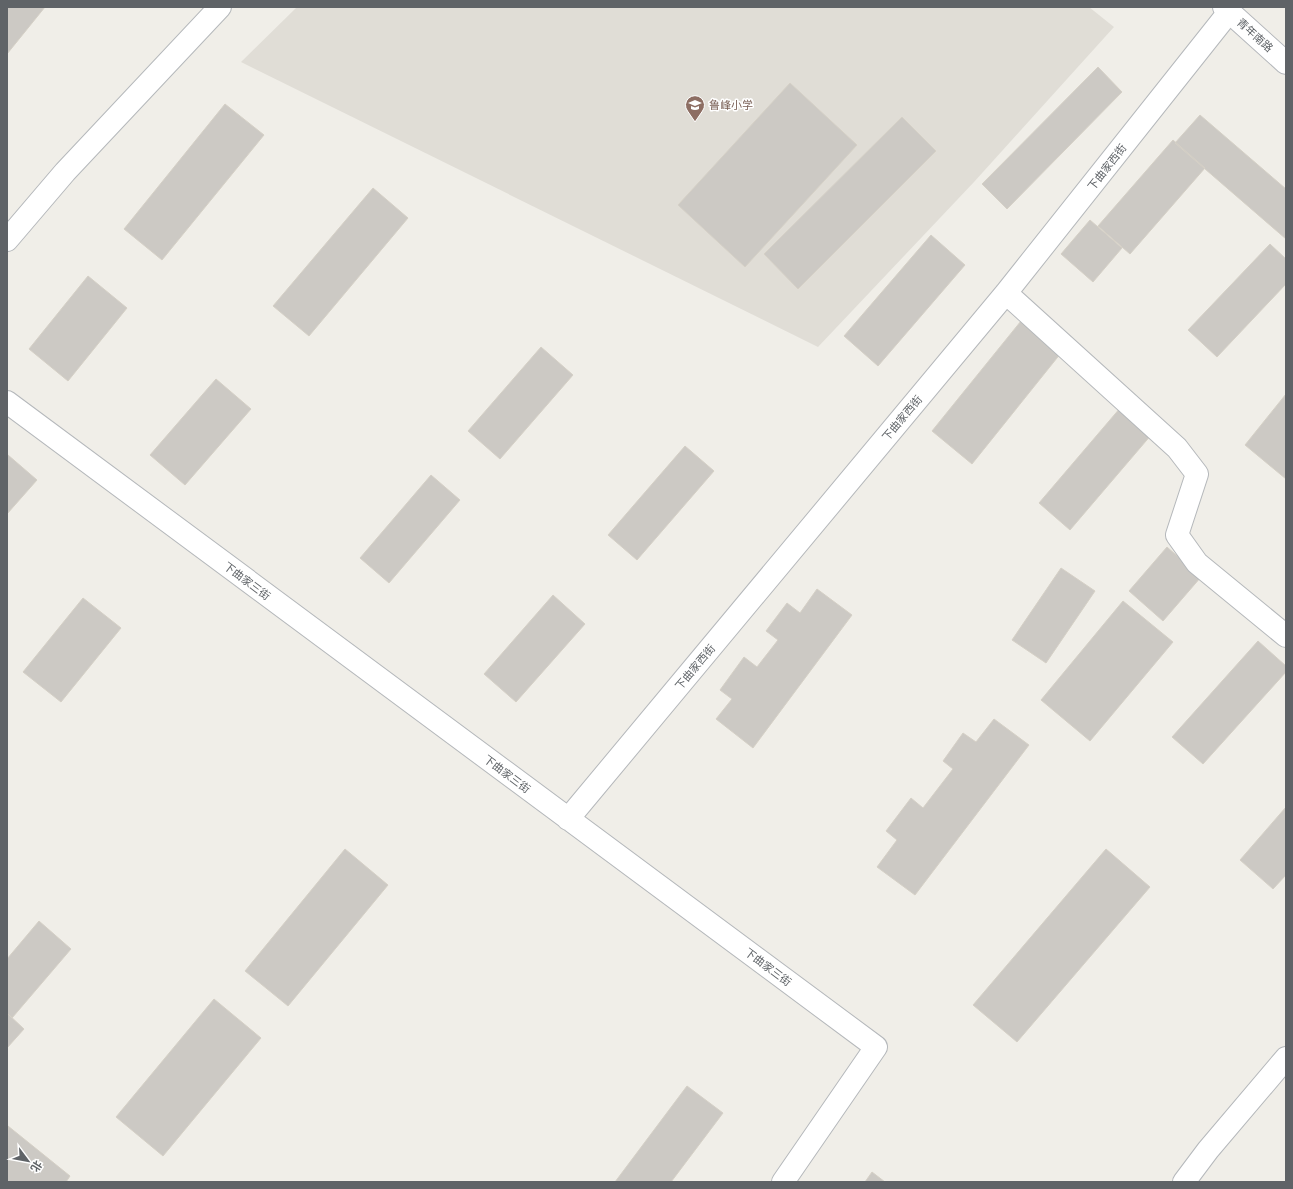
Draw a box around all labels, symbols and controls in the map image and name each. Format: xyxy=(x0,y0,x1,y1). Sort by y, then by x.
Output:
street label: 青年南路 xyxy=(1234,15,1276,55)
school or university icon: 鲁峰小学 xyxy=(684,94,706,122)
place label: 鲁峰小学 xyxy=(709,98,753,112)
street label: 下曲家西街 xyxy=(1085,141,1129,193)
street label: 下曲家西街 xyxy=(879,392,925,444)
street label: 下曲家三街 xyxy=(221,559,273,603)
street label: 下曲家西街 xyxy=(672,641,718,693)
street label: 下曲家三街 xyxy=(481,752,533,796)
street label: 下曲家三街 xyxy=(742,945,794,989)
north arrow xyxy=(8,1141,48,1181)
text: 北 xyxy=(28,1158,45,1175)

